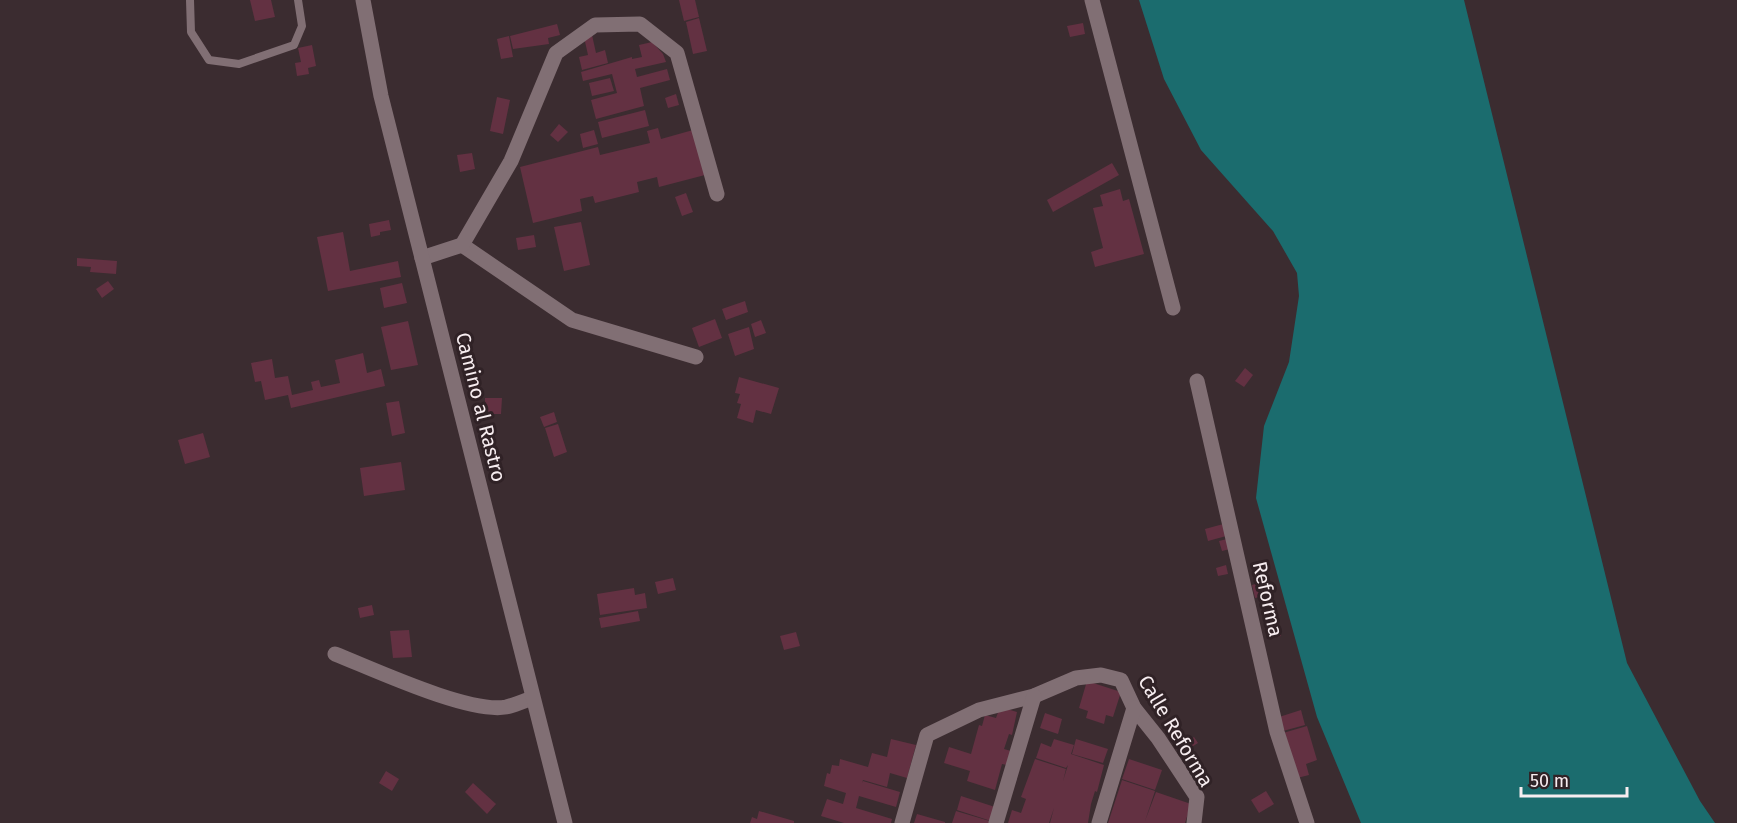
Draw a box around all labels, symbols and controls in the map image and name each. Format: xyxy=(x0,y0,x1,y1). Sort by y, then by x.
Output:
street label: Camino al Rastro xyxy=(451,330,511,484)
street label: Reforma xyxy=(1248,559,1288,639)
street label: Calle Reforma xyxy=(1133,671,1219,791)
scale bar xyxy=(1521,760,1628,798)
text: 50 m xyxy=(1530,770,1569,792)

